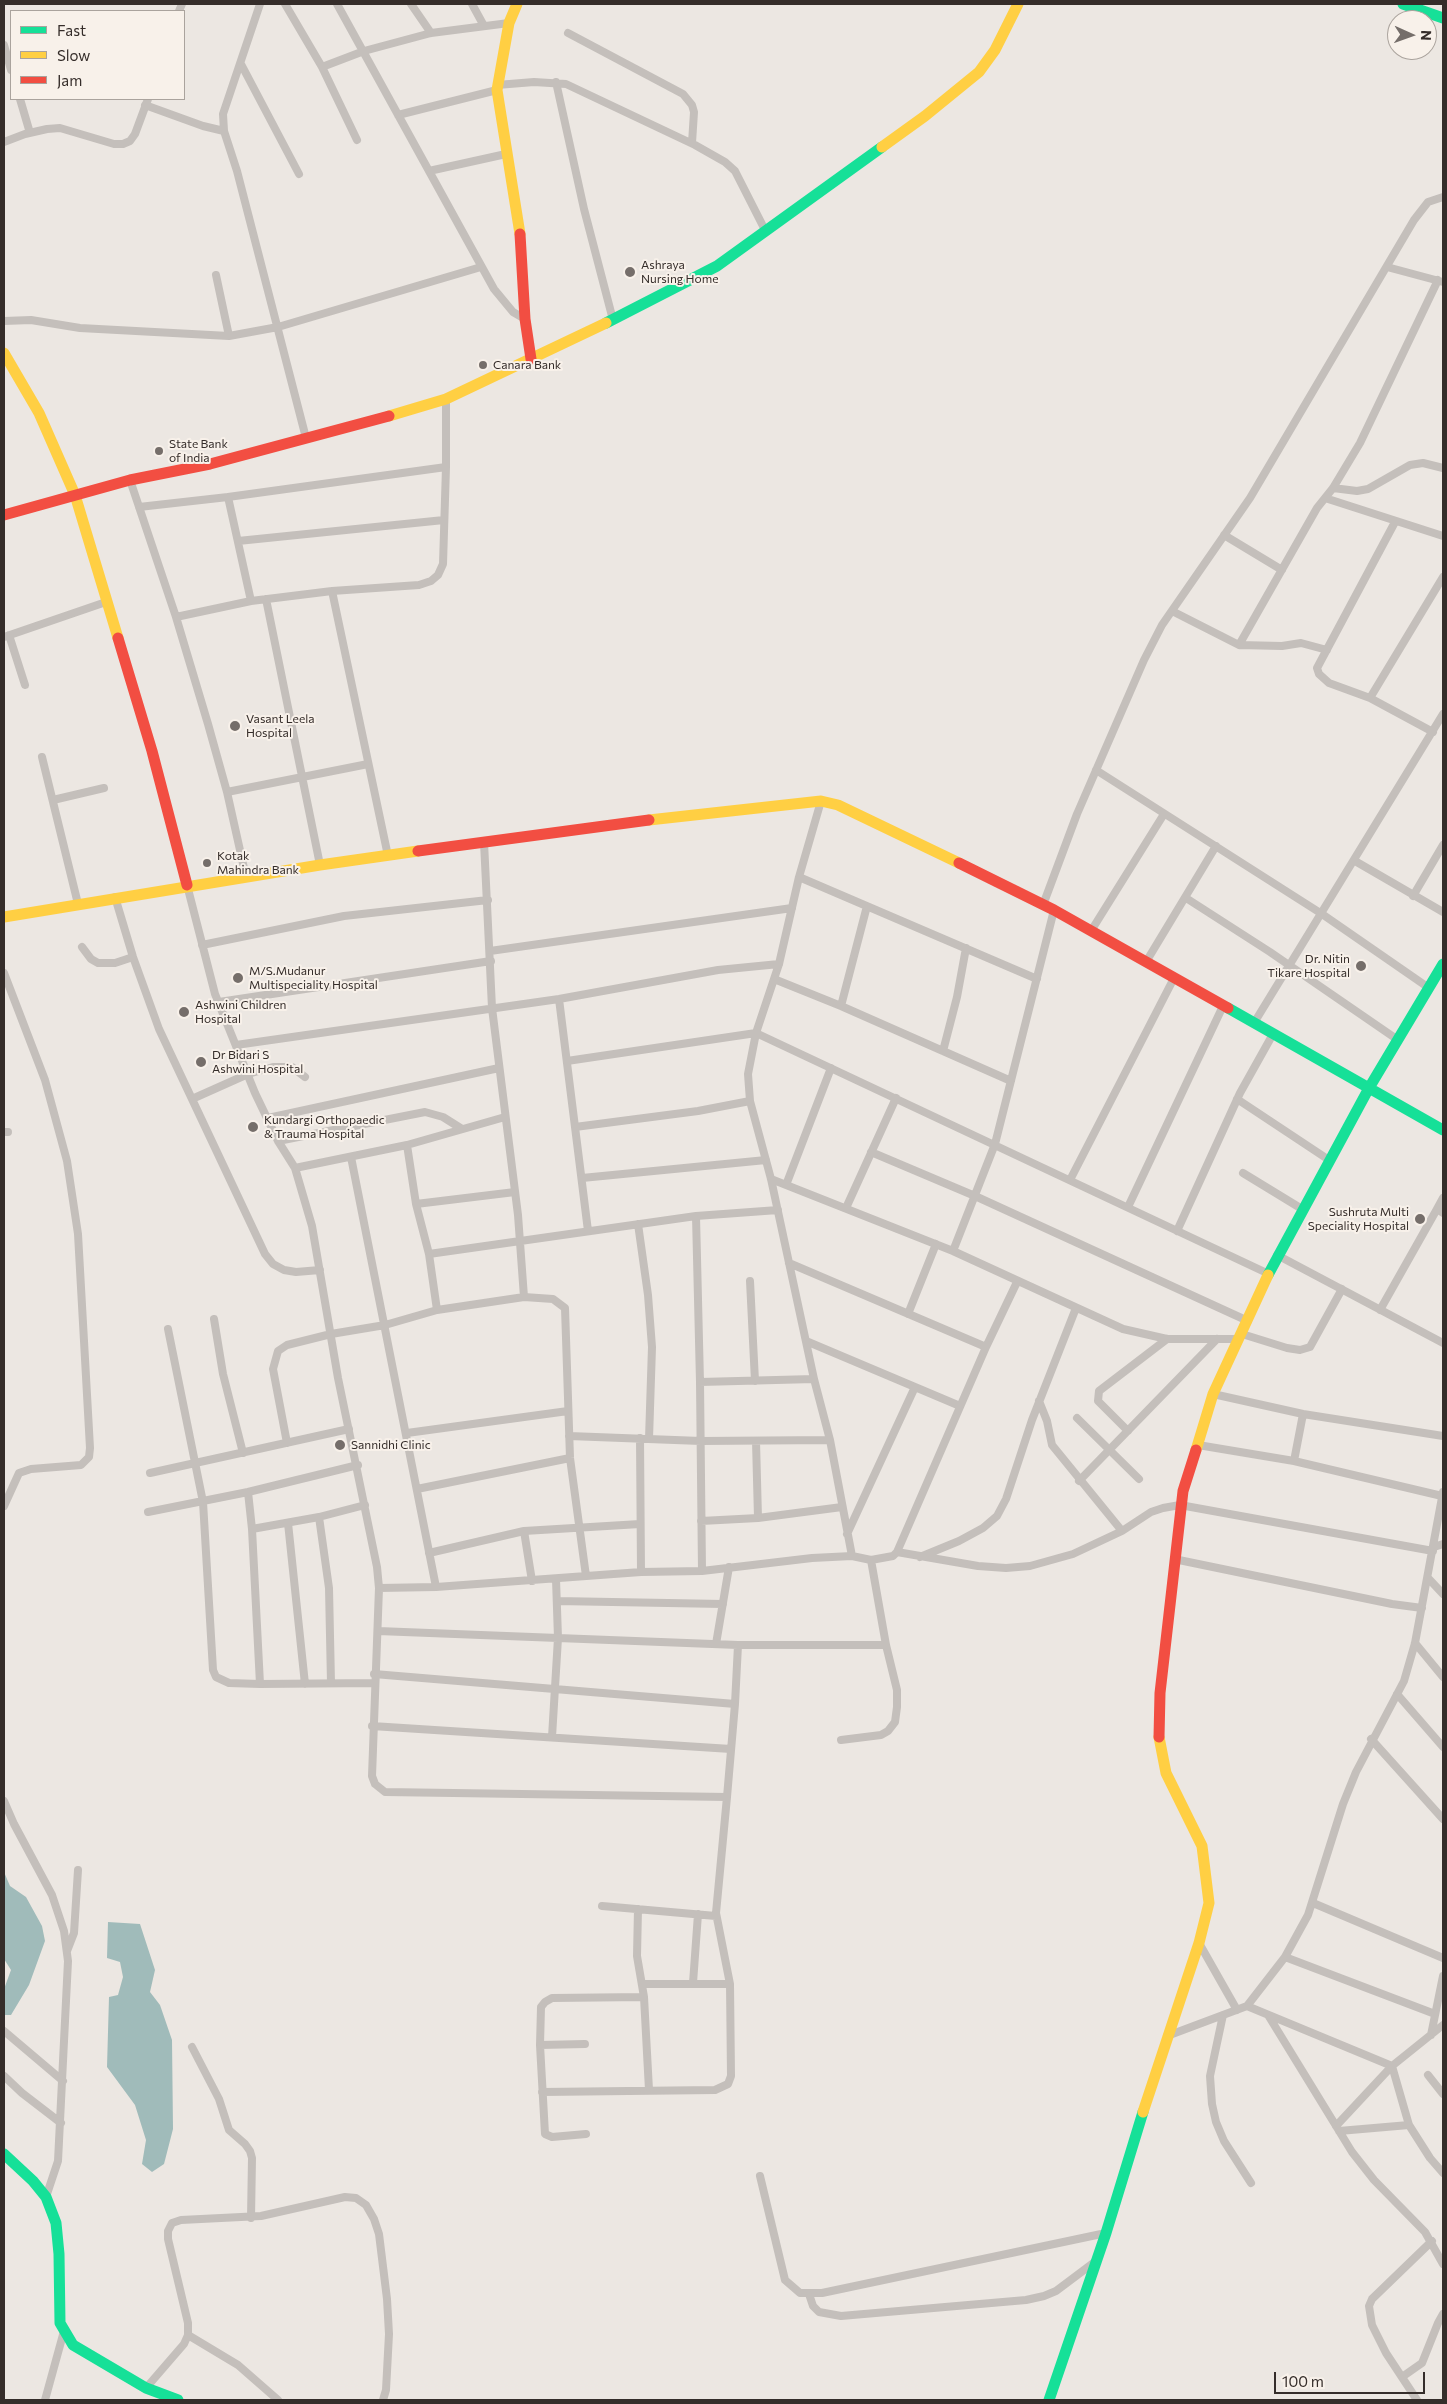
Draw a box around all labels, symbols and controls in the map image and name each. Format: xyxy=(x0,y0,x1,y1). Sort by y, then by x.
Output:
legend xyxy=(10,10,185,100)
north arrow xyxy=(1387,10,1437,60)
text: Fast xyxy=(57,21,86,39)
text: N xyxy=(1418,30,1435,41)
text: Slow xyxy=(57,46,90,64)
text: Jam xyxy=(57,71,82,89)
place label: Ashraya Nursing Home xyxy=(641,258,719,286)
marker: Ashraya Nursing Home xyxy=(623,265,637,279)
place label: Canara Bank xyxy=(493,358,561,372)
marker: Canara Bank xyxy=(477,359,489,371)
place label: State Bank of India xyxy=(169,437,228,465)
marker: State Bank of India xyxy=(153,445,165,457)
place label: Vasant Leela Hospital xyxy=(246,712,315,740)
marker: Vasant Leela Hospital xyxy=(228,719,242,733)
place label: Kotak Mahindra Bank xyxy=(217,849,299,877)
marker: Kotak Mahindra Bank xyxy=(201,857,213,869)
place label: Dr. Nitin Tikare Hospital xyxy=(1267,952,1350,980)
marker: Dr. Nitin Tikare Hospital xyxy=(1354,959,1368,973)
place label: M/S.Mudanur Multispeciality Hospital xyxy=(249,964,378,992)
marker: M/S.Mudanur Multispeciality Hospital xyxy=(231,971,245,985)
place label: Ashwini Children Hospital xyxy=(195,998,286,1026)
marker: Ashwini Children Hospital xyxy=(177,1005,191,1019)
place label: Dr Bidari S Ashwini Hospital xyxy=(212,1048,303,1076)
marker: Dr Bidari S Ashwini Hospital xyxy=(194,1055,208,1069)
place label: Kundargi Orthopaedic & Trauma Hospital xyxy=(264,1113,385,1141)
marker: Kundargi Orthopaedic & Trauma Hospital xyxy=(246,1120,260,1134)
place label: Sushruta Multi Speciality Hospital xyxy=(1308,1205,1409,1233)
marker: Sushruta Multi Speciality Hospital xyxy=(1413,1212,1427,1226)
marker: Sannidhi Clinic xyxy=(333,1438,347,1452)
place label: Sannidhi Clinic xyxy=(351,1438,431,1452)
scale bar xyxy=(1277,2362,1428,2394)
text: 100 m xyxy=(1282,2372,1324,2390)

